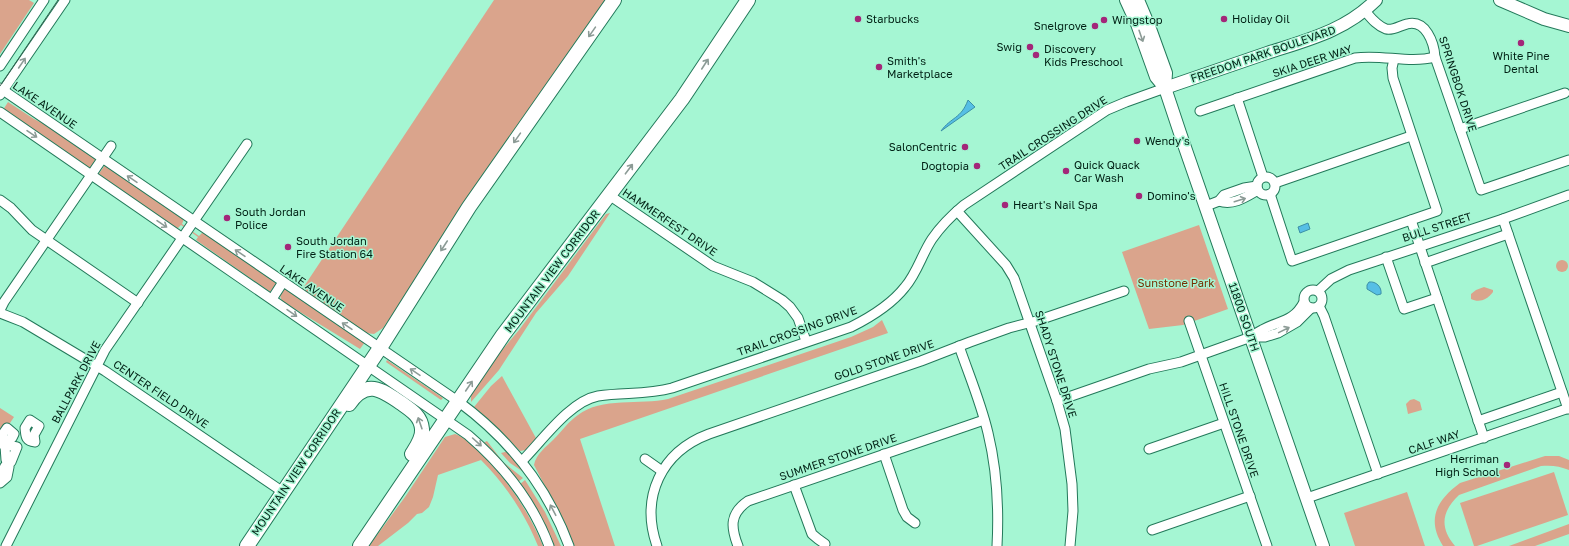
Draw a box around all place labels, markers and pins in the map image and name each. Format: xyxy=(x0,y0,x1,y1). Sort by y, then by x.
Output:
place label: Starbucks xyxy=(866,12,919,25)
place label: Holiday Oil xyxy=(1232,12,1290,25)
place label: Wingstop xyxy=(1112,13,1163,26)
marker: Starbucks xyxy=(853,14,863,24)
marker: Holiday Oil xyxy=(1219,14,1229,24)
marker: Wingstop xyxy=(1099,15,1109,25)
place label: Snelgrove xyxy=(1034,19,1087,32)
marker: Snelgrove xyxy=(1090,21,1100,31)
marker: White Pine Dental xyxy=(1516,38,1526,48)
place label: Swig xyxy=(996,40,1022,53)
marker: Swig xyxy=(1025,42,1035,52)
place label: Discovery Kids Preschool xyxy=(1044,42,1123,68)
place label: White Pine Dental xyxy=(1492,49,1550,75)
marker: Discovery Kids Preschool xyxy=(1031,50,1041,60)
place label: Smith's Marketplace xyxy=(887,54,953,80)
marker: Smith's Marketplace xyxy=(874,62,884,72)
place label: Wendy's xyxy=(1145,134,1190,147)
marker: Wendy's xyxy=(1132,136,1142,146)
place label: SalonCentric xyxy=(889,140,957,153)
marker: SalonCentric xyxy=(960,142,970,152)
place label: Quick Quack Car Wash xyxy=(1074,158,1140,184)
place label: Dogtopia xyxy=(921,159,969,172)
marker: Dogtopia xyxy=(972,161,982,171)
marker: Quick Quack Car Wash xyxy=(1061,166,1071,176)
place label: Domino's xyxy=(1147,189,1196,202)
marker: Domino's xyxy=(1134,191,1144,201)
place label: Heart's Nail Spa xyxy=(1013,198,1098,211)
marker: Heart's Nail Spa xyxy=(1000,200,1010,210)
place label: South Jordan Police xyxy=(235,205,306,231)
marker: South Jordan Police xyxy=(222,213,232,223)
place label: South Jordan Fire Station 64 xyxy=(296,234,373,260)
marker: South Jordan Fire Station 64 xyxy=(283,242,293,252)
place label: Herriman High School xyxy=(1435,452,1499,478)
marker: Herriman High School xyxy=(1502,460,1512,470)

